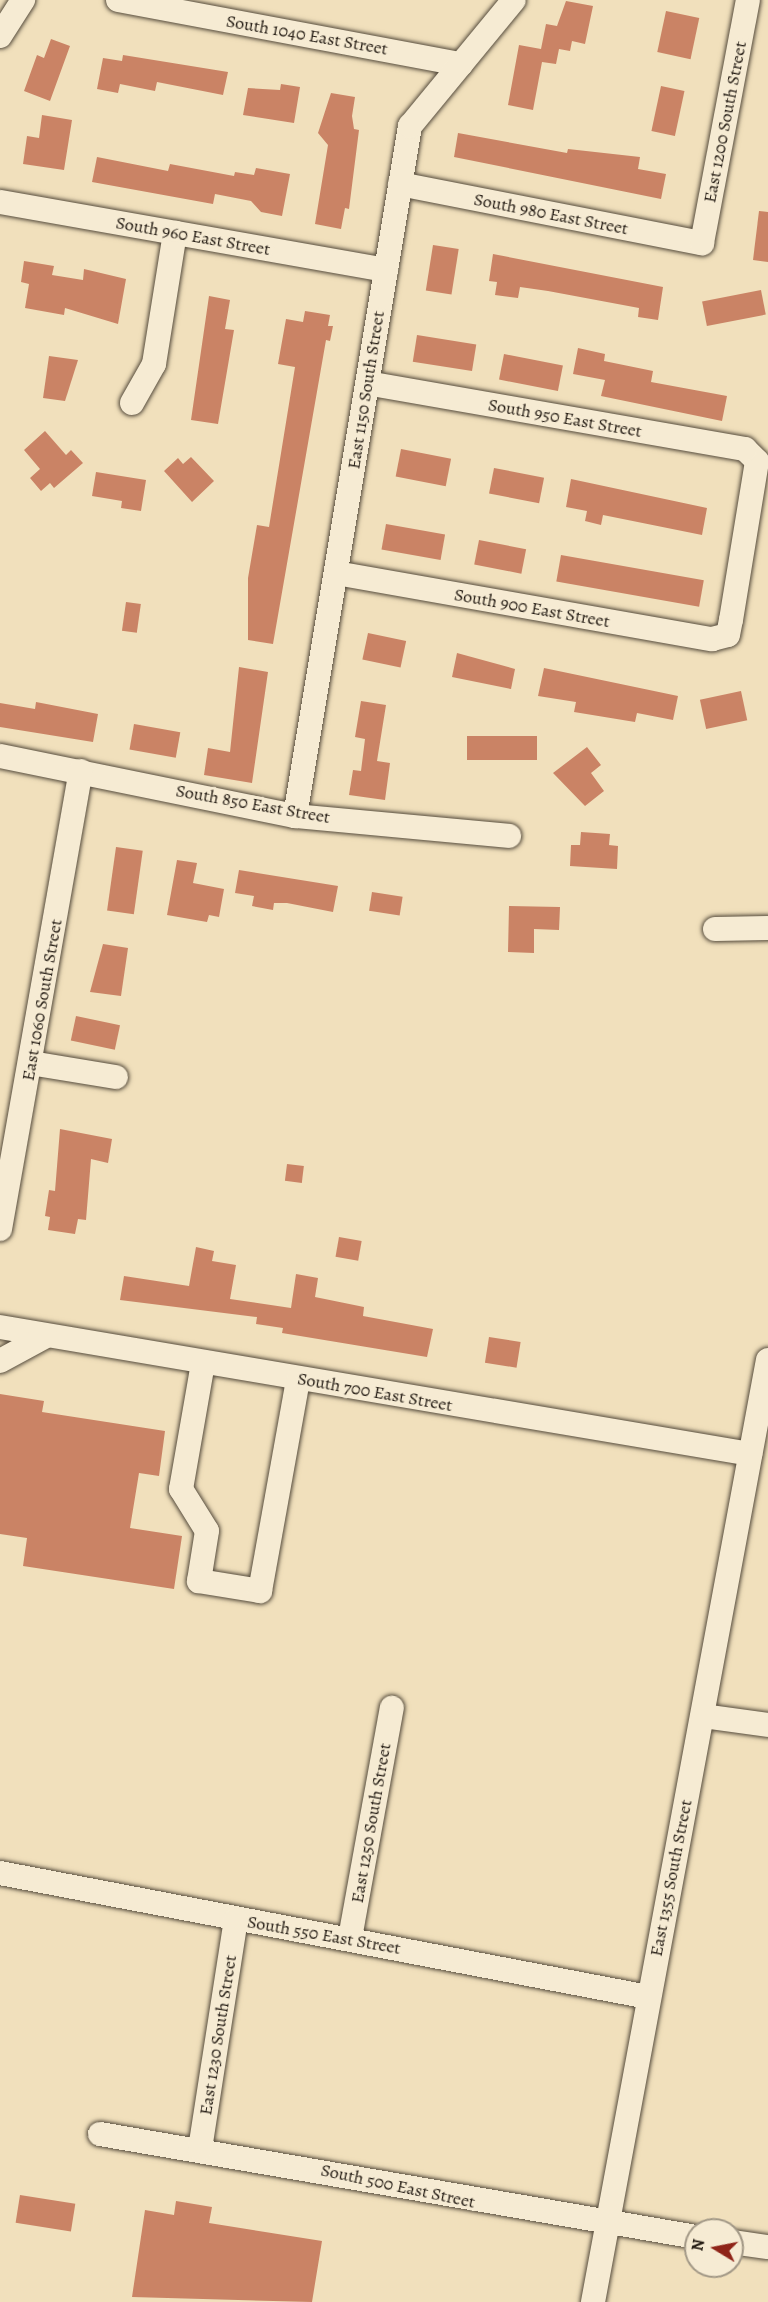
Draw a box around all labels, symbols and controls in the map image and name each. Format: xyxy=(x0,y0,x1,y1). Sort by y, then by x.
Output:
street label: South 1040 East Street xyxy=(225,10,389,60)
street label: East 1200 South Street xyxy=(699,39,751,205)
street label: South 980 East Street xyxy=(472,188,630,240)
street label: South 960 East Street xyxy=(114,212,272,260)
street label: East 1150 South Street xyxy=(343,309,389,471)
street label: South 950 East Street xyxy=(486,394,644,442)
street label: South 900 East Street xyxy=(453,584,611,632)
street label: South 850 East Street xyxy=(174,780,332,828)
street label: East 1060 South Street xyxy=(17,917,67,1083)
street label: South 700 East Street xyxy=(296,1368,454,1416)
street label: East 1250 South Street xyxy=(346,1741,396,1905)
street label: East 1355 South Street xyxy=(645,1798,697,1958)
street label: South 550 East Street xyxy=(246,1911,402,1959)
street label: East 1230 South Street xyxy=(195,1953,241,2117)
street label: South 500 East Street xyxy=(319,2159,477,2213)
north arrow xyxy=(684,2218,744,2278)
text: N xyxy=(686,2238,710,2253)

